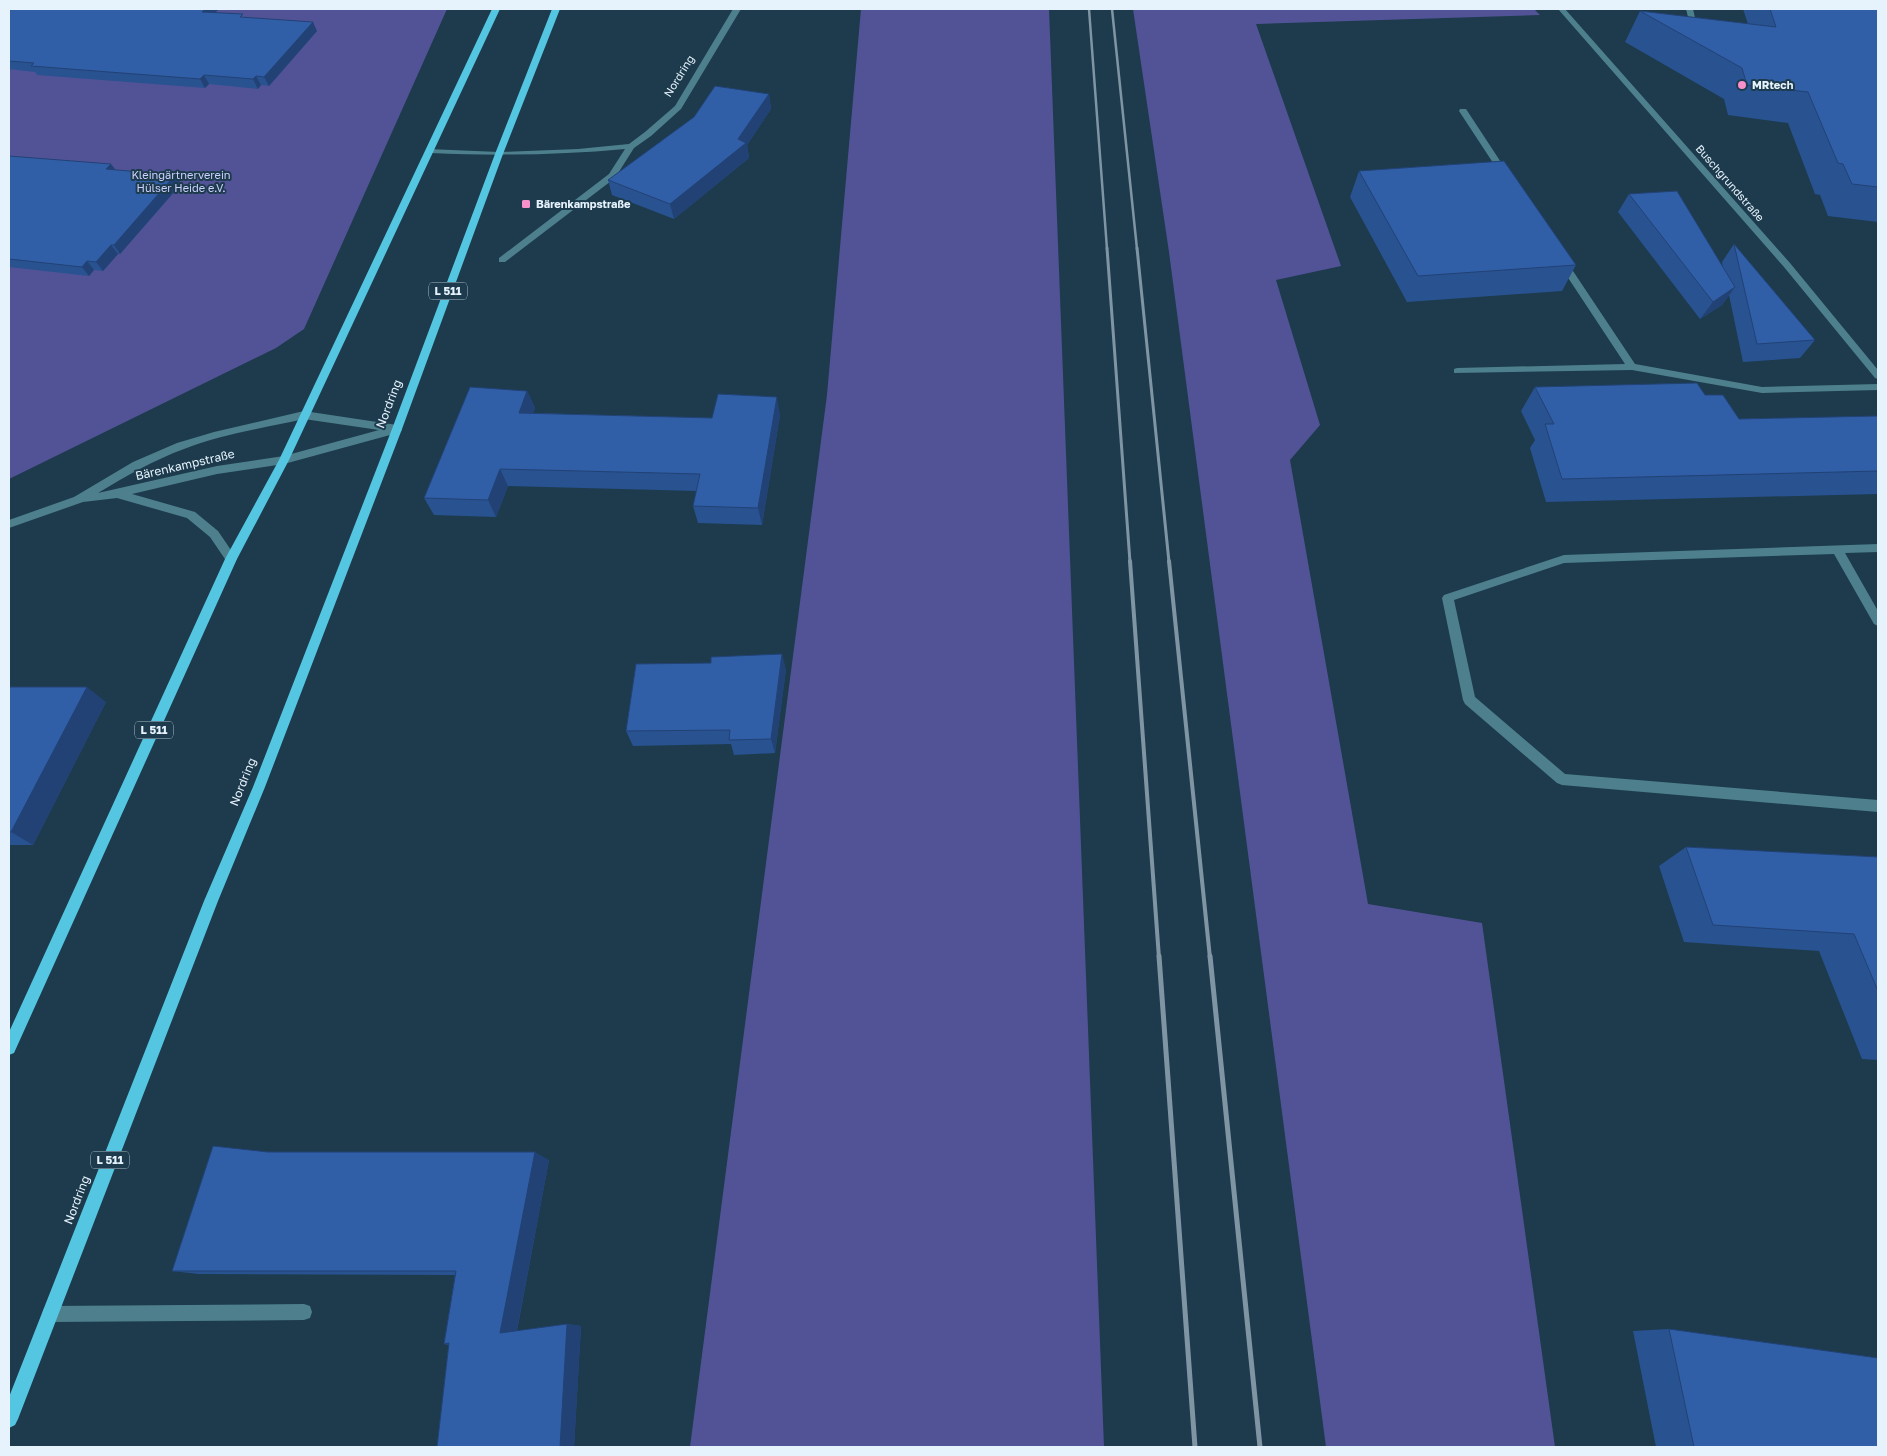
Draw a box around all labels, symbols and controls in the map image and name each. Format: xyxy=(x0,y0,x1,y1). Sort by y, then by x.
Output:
street label: Nordring xyxy=(661,52,696,99)
place label: MRtech xyxy=(1752,78,1794,91)
marker: MRtech xyxy=(1736,79,1748,91)
street label: Buschgrundstraße xyxy=(1694,142,1767,224)
park label: Kleingärtnerverein Hülser Heide e.V. xyxy=(131,168,231,194)
place label: Bärenkampstraße xyxy=(536,197,631,210)
marker: Bärenkampstraße xyxy=(520,198,532,210)
road number: L 511 xyxy=(429,282,467,300)
street label: Nordring xyxy=(372,377,405,430)
street label: Bärenkampstraße xyxy=(134,446,236,483)
road number: L 511 xyxy=(135,722,173,738)
street label: Nordring xyxy=(226,755,259,808)
road number: L 511 xyxy=(91,1152,129,1168)
street label: Nordring xyxy=(60,1173,93,1226)

